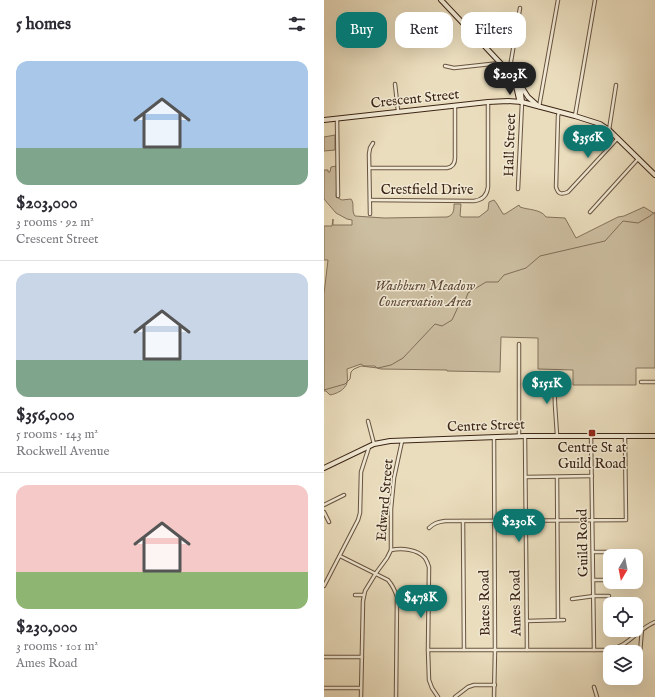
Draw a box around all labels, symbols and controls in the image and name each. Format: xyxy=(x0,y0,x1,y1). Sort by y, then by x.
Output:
chip: Buy xyxy=(336,12,387,48)
chip: Rent xyxy=(395,12,453,48)
chip: Filters xyxy=(461,12,526,48)
icon: filters xyxy=(286,13,308,35)
text: 5 homes xyxy=(16,14,71,35)
pin: $203K xyxy=(482,62,538,96)
text: $203K xyxy=(493,66,527,83)
street label: Crescent Street xyxy=(370,85,460,113)
icon: home xyxy=(126,87,198,159)
street label: Hall Street xyxy=(500,113,520,177)
pin: $356K xyxy=(560,125,616,159)
text: $356K xyxy=(572,129,604,146)
street label: Crestfield Drive xyxy=(381,181,474,199)
text: $203,000 xyxy=(16,193,78,214)
text: 3 rooms · 92 m² xyxy=(16,214,94,231)
text: Crescent Street xyxy=(16,231,99,248)
park label: Washburn Meadow Conservation Area xyxy=(375,277,476,311)
icon: home xyxy=(126,299,198,371)
pin: $151K xyxy=(519,371,575,405)
text: $151K xyxy=(532,375,563,392)
text: $356,000 xyxy=(16,405,75,426)
street label: Centre Street xyxy=(447,416,526,436)
text: 5 rooms · 143 m² xyxy=(16,426,98,443)
marker: Centre St at Guild Road xyxy=(587,428,597,438)
place label: Centre St at Guild Road xyxy=(557,439,627,473)
text: Rockwell Avenue xyxy=(16,443,109,460)
street label: Edward Street xyxy=(372,458,398,542)
street label: Guild Road xyxy=(573,508,593,577)
pin: $230K xyxy=(491,509,547,543)
icon: home xyxy=(126,511,198,583)
text: $230K xyxy=(502,513,536,530)
north arrow xyxy=(603,549,643,589)
map controls xyxy=(603,549,643,685)
street label: Bates Road xyxy=(475,569,495,636)
street label: Ames Road xyxy=(506,569,526,637)
pin: $478K xyxy=(393,585,449,619)
text: $478K xyxy=(404,589,438,606)
button: locate xyxy=(603,597,643,637)
text: $230,000 xyxy=(16,617,78,638)
text: 3 rooms · 101 m² xyxy=(16,638,98,655)
button: layers xyxy=(603,645,643,685)
text: Ames Road xyxy=(16,655,78,672)

